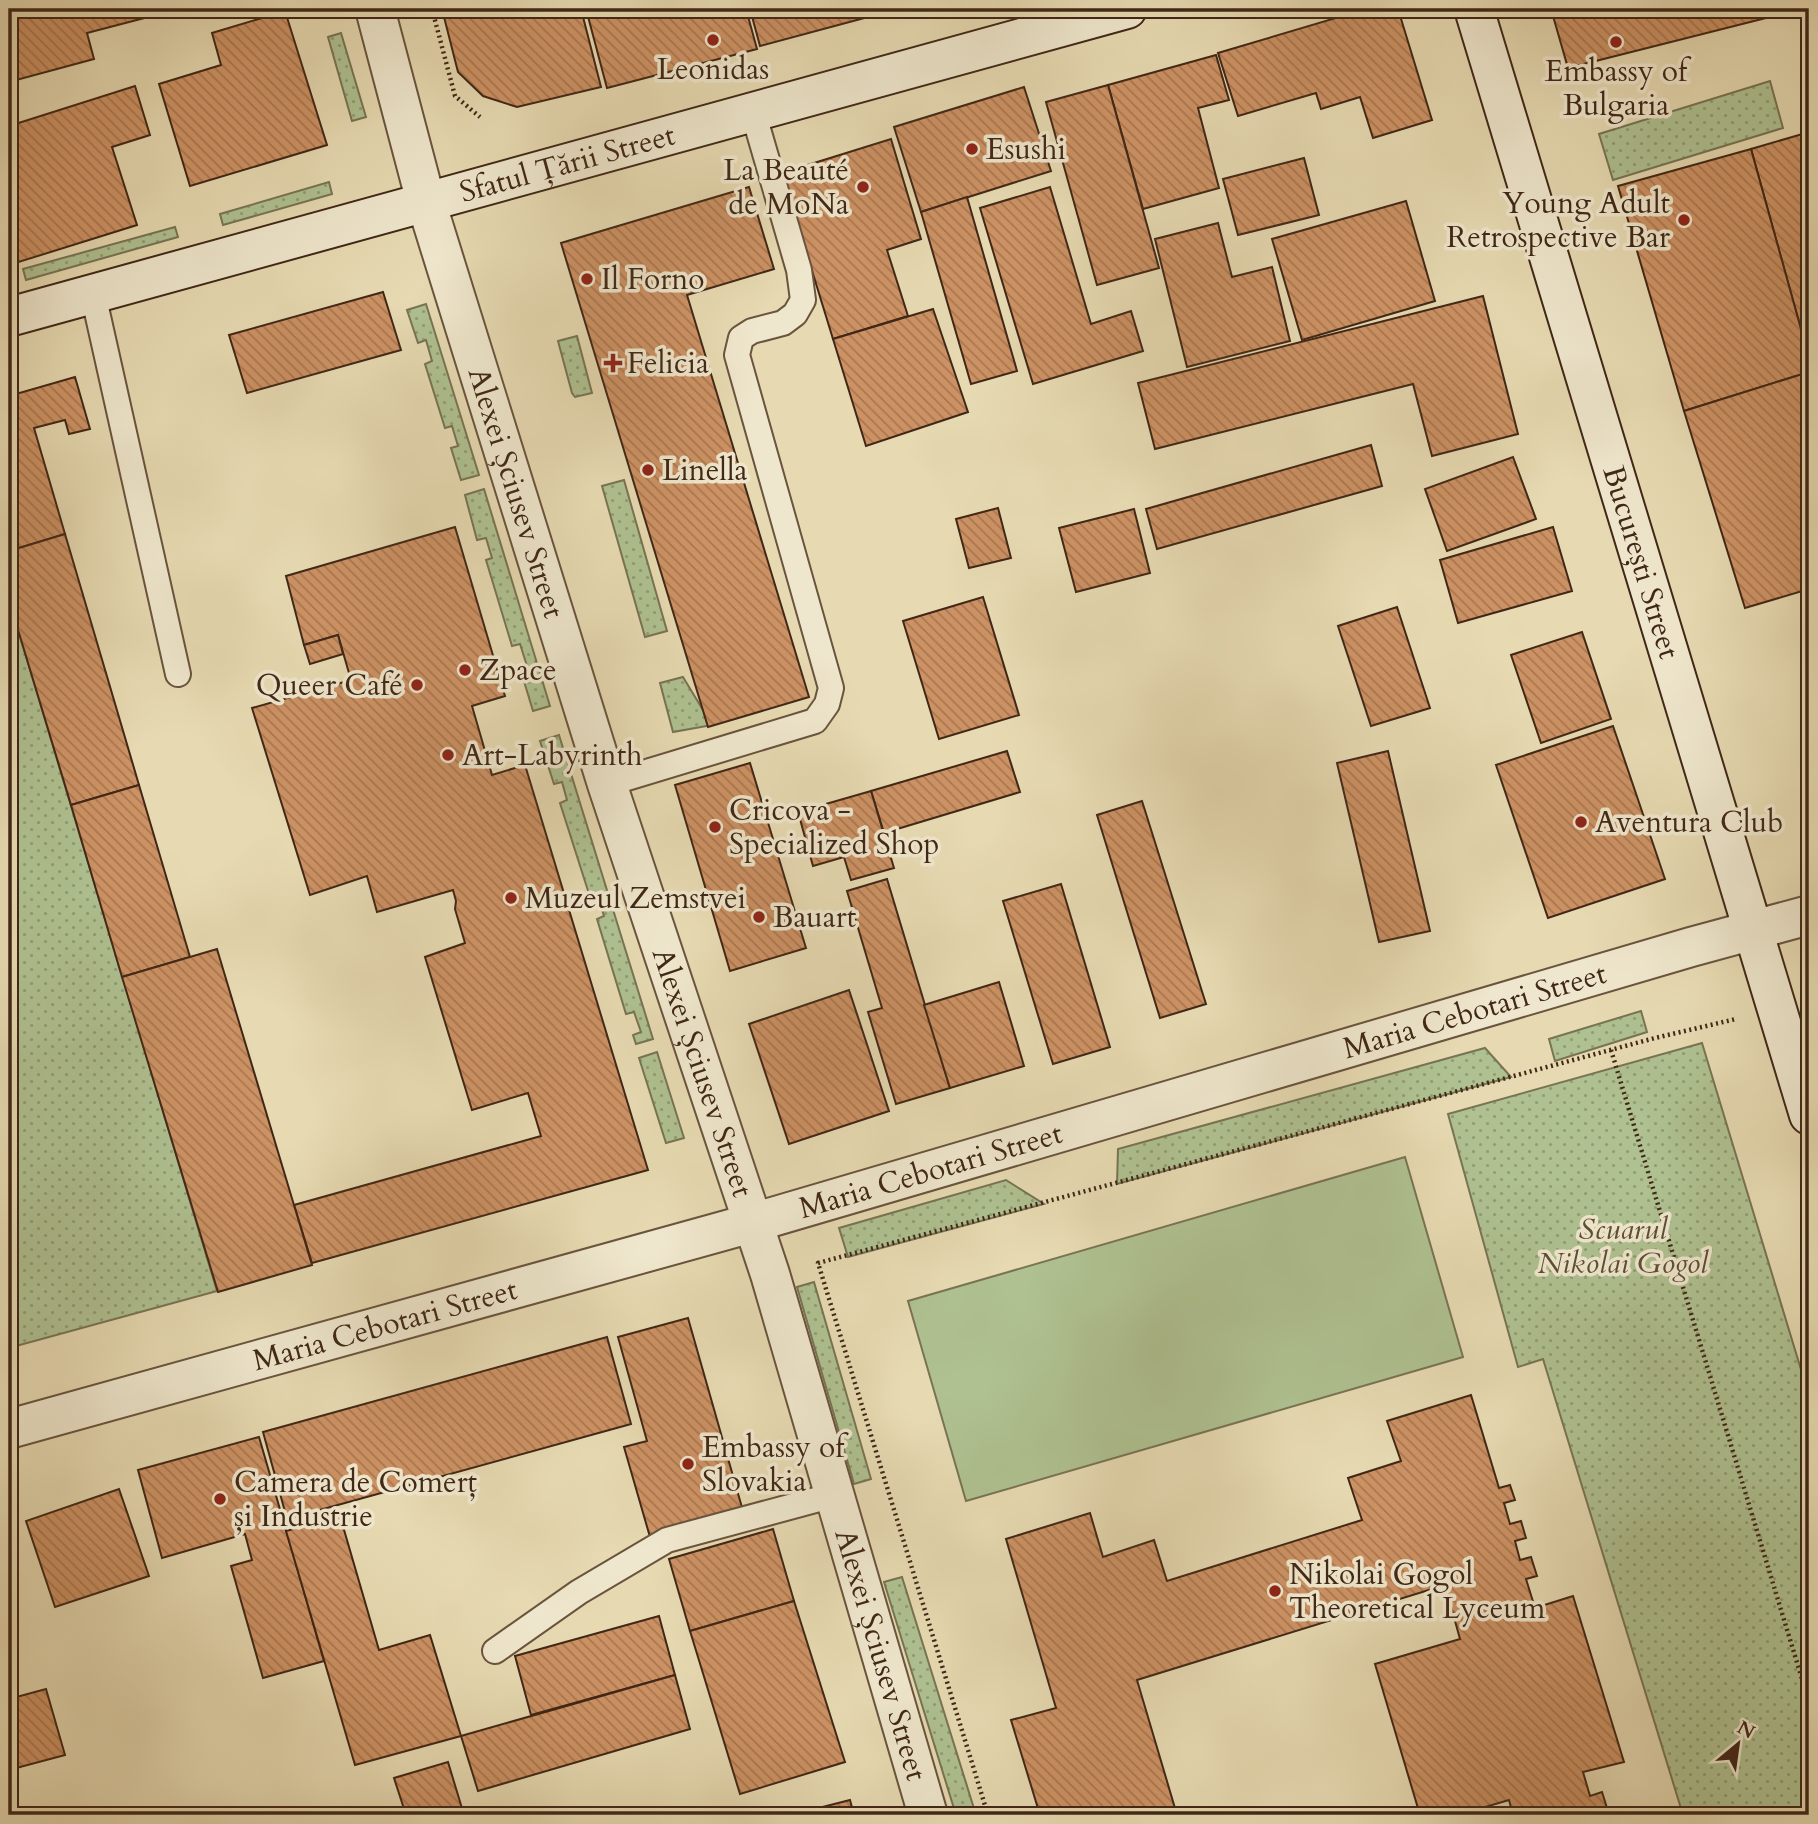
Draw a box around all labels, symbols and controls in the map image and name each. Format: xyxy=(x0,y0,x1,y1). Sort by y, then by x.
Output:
marker: Leonidas xyxy=(705,32,721,48)
marker: Embassy of Bulgaria xyxy=(1608,34,1624,50)
place label: Leonidas xyxy=(657,49,769,90)
place label: Embassy of Bulgaria xyxy=(1545,51,1692,126)
street label: Sfatul Țării Street xyxy=(455,114,680,213)
place label: Esushi xyxy=(986,129,1066,170)
marker: Esushi xyxy=(964,141,980,157)
place label: La Beauté de MoNa xyxy=(723,150,849,225)
marker: La Beauté de MoNa xyxy=(855,179,871,195)
place label: Young Adult Retrospective Bar xyxy=(1447,183,1671,258)
marker: Young Adult Retrospective Bar xyxy=(1676,212,1692,228)
place label: Il Forno xyxy=(601,259,704,300)
marker: Il Forno xyxy=(579,271,595,287)
place label: Felicia xyxy=(627,343,709,384)
marker: Felicia xyxy=(605,355,621,371)
street label: Alexei Șciusev Street xyxy=(458,362,574,624)
place label: Linella xyxy=(662,450,748,491)
street label: București Street xyxy=(1592,461,1690,664)
marker: Linella xyxy=(640,462,656,478)
place label: Zpace xyxy=(479,650,557,691)
marker: Zpace xyxy=(457,662,473,678)
place label: Queer Café xyxy=(256,665,403,706)
marker: Queer Café xyxy=(409,677,425,693)
place label: Art-Labyrinth xyxy=(462,735,643,776)
marker: Art-Labyrinth xyxy=(440,747,456,763)
place label: Cricova - Specialized Shop xyxy=(729,790,940,865)
place label: Aventura Club xyxy=(1595,802,1783,843)
marker: Aventura Club xyxy=(1573,814,1589,830)
marker: Cricova - Specialized Shop xyxy=(707,819,723,835)
place label: Muzeul Zemstvei xyxy=(525,878,746,919)
marker: Muzeul Zemstvei xyxy=(503,890,519,906)
place label: Bauart xyxy=(773,897,857,938)
marker: Bauart xyxy=(751,909,767,925)
street label: Alexei Șciusev Street xyxy=(642,942,763,1203)
street label: Maria Cebotari Street xyxy=(1338,953,1612,1069)
street label: Maria Cebotari Street xyxy=(794,1113,1068,1229)
park label: Scuarul Nikolai Gogol xyxy=(1538,1209,1709,1284)
street label: Maria Cebotari Street xyxy=(248,1269,522,1381)
place label: Embassy of Slovakia xyxy=(702,1427,849,1502)
marker: Embassy of Slovakia xyxy=(680,1456,696,1472)
place label: Camera de Comerț și Industrie xyxy=(234,1462,478,1537)
marker: Camera de Comerț și Industrie xyxy=(212,1491,228,1507)
street label: Alexei Șciusev Street xyxy=(824,1524,937,1786)
place label: Nikolai Gogol Theoretical Lyceum xyxy=(1289,1554,1546,1629)
marker: Nikolai Gogol Theoretical Lyceum xyxy=(1267,1583,1283,1599)
north arrow xyxy=(1702,1708,1772,1778)
text: N xyxy=(1732,1715,1760,1746)

